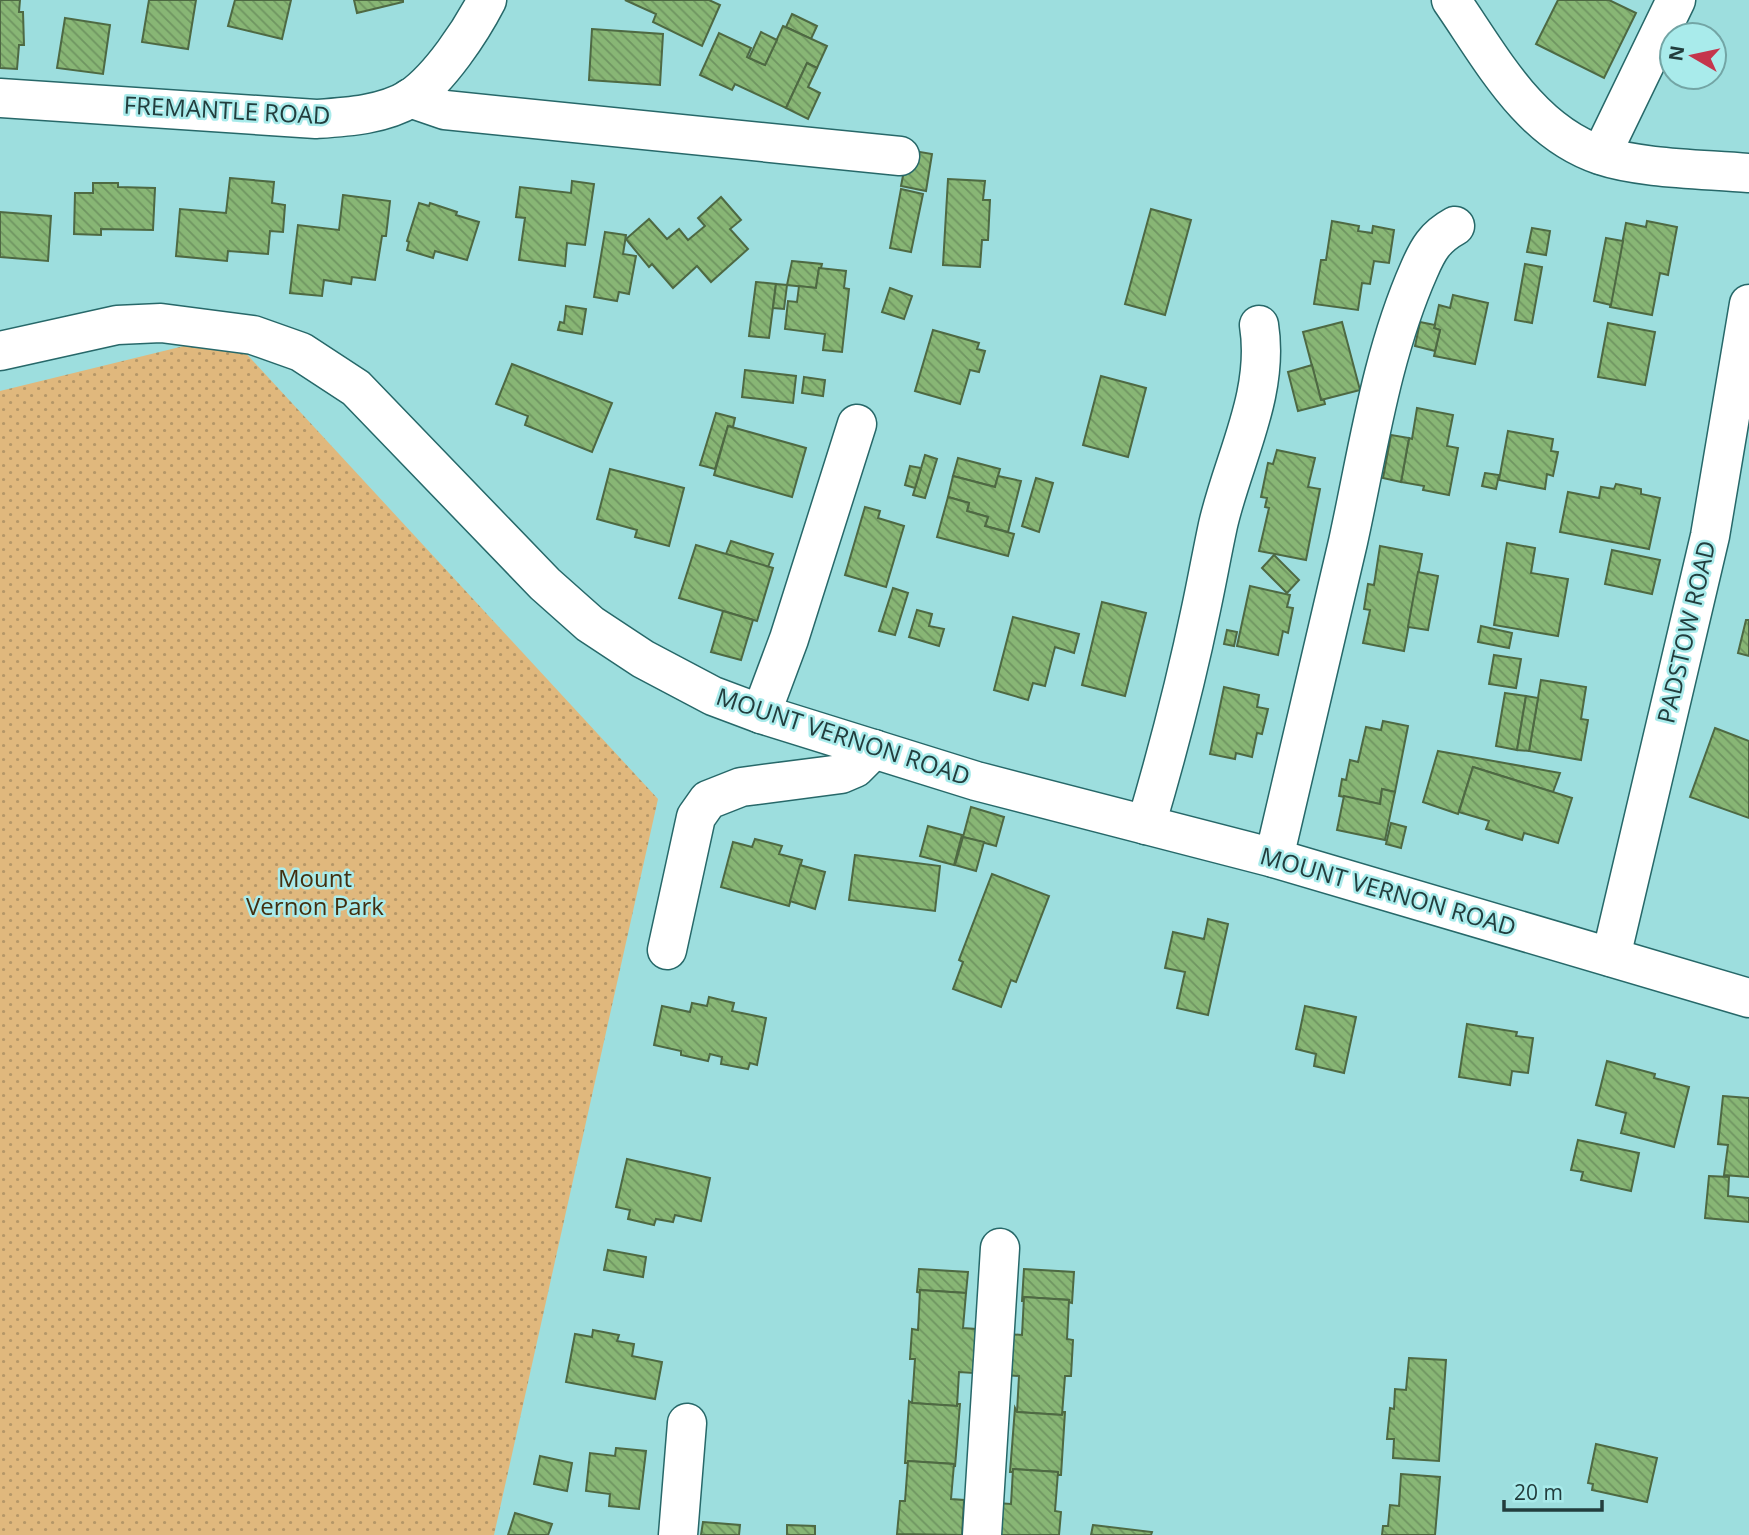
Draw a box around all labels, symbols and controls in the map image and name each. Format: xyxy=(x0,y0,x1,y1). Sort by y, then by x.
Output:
north arrow xyxy=(1658,21,1728,91)
text: N xyxy=(1662,44,1690,63)
street label: FREMANTLE ROAD xyxy=(123,88,331,131)
street label: PADSTOW ROAD xyxy=(1648,537,1723,726)
street label: MOUNT VERNON ROAD xyxy=(712,679,975,792)
street label: MOUNT VERNON ROAD xyxy=(1257,838,1520,943)
park label: Mount Vernon Park xyxy=(246,861,384,922)
scale bar xyxy=(1504,1468,1602,1512)
text: 20 m xyxy=(1514,1478,1563,1506)

